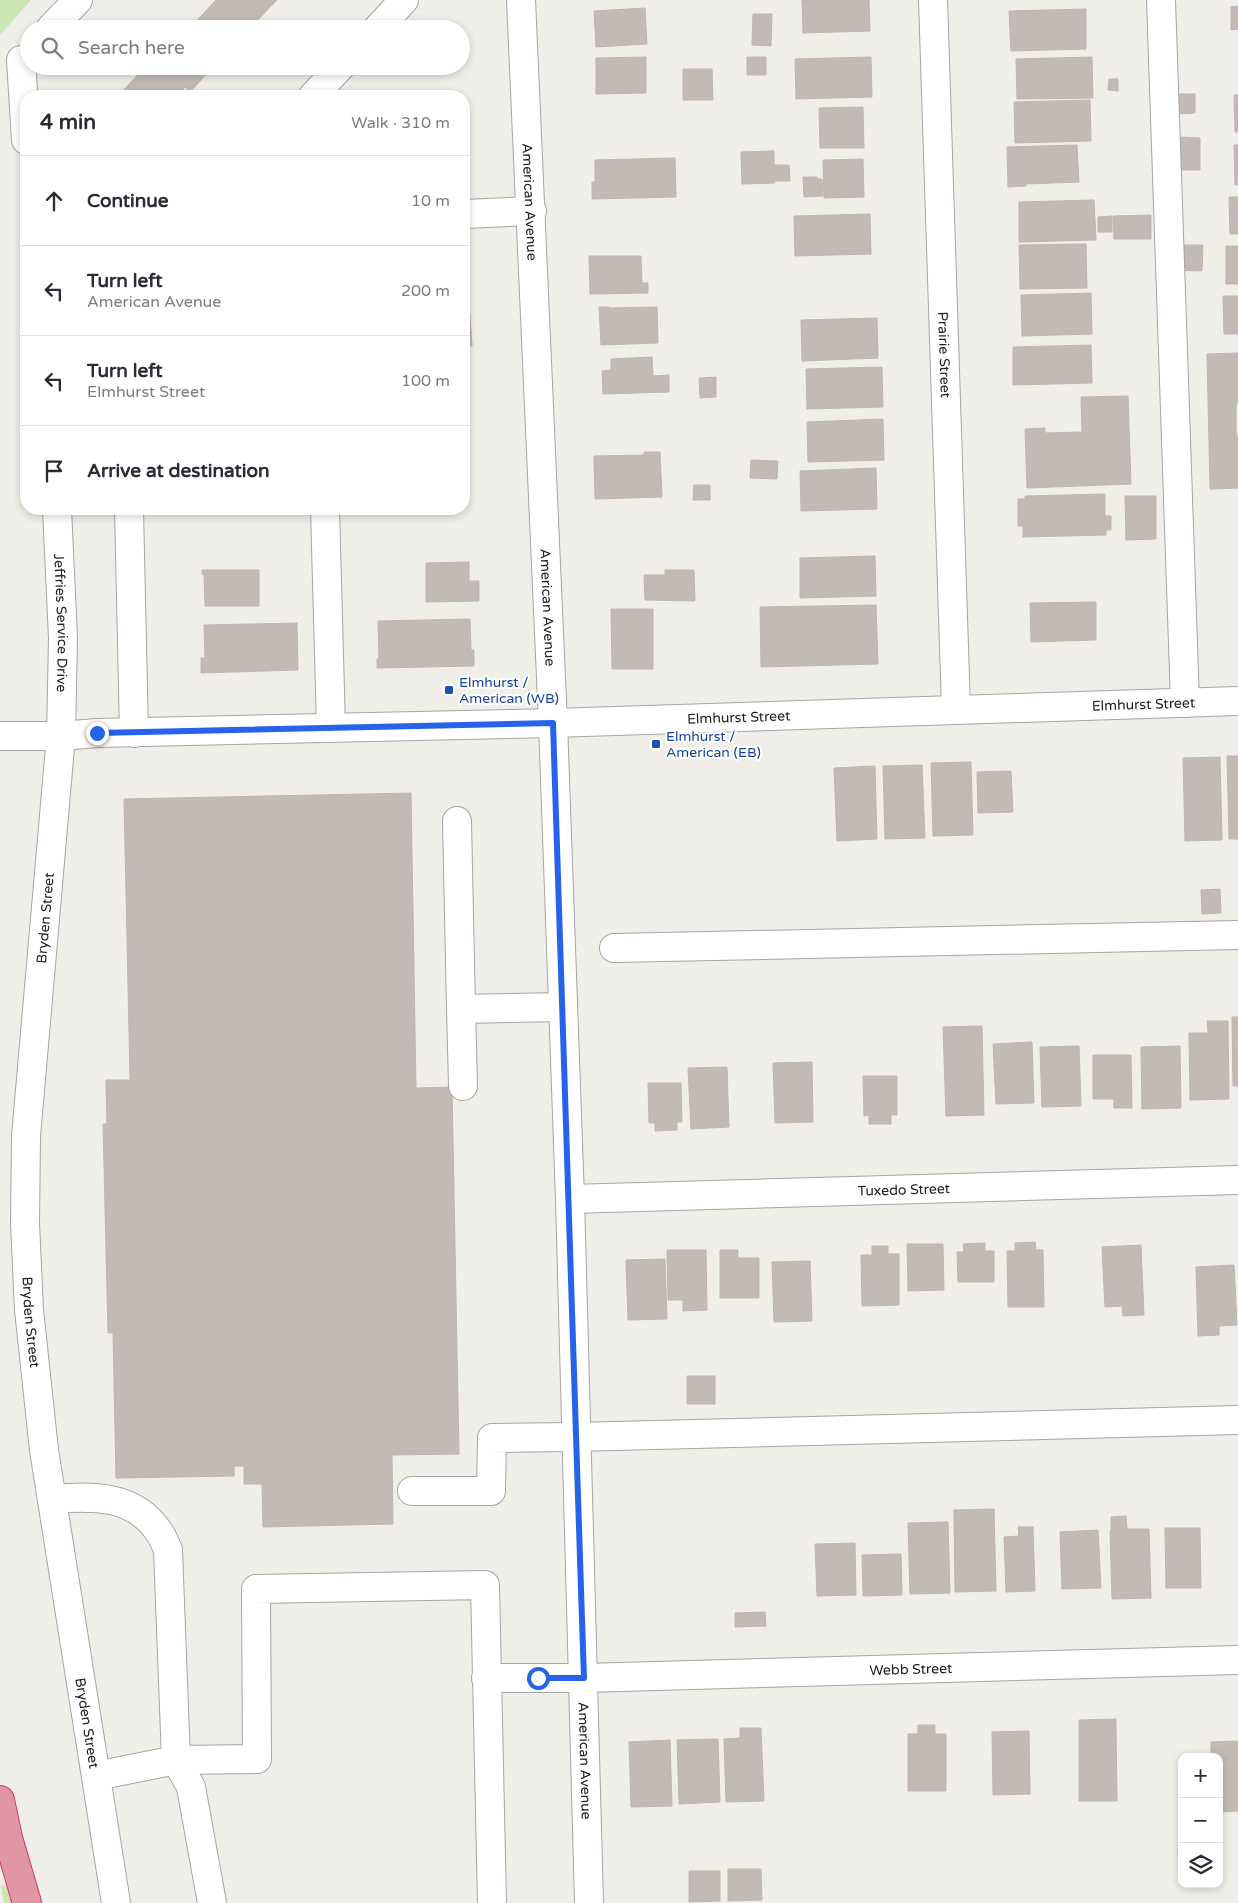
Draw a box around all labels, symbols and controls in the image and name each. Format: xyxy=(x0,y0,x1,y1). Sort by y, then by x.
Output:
search box xyxy=(20,20,470,75)
icon: search xyxy=(38,34,66,62)
text: Search here xyxy=(78,37,185,59)
text: 4 min xyxy=(40,110,96,135)
text: Walk · 310 m xyxy=(351,113,450,133)
street label: American Avenue xyxy=(518,143,541,261)
icon: ahead xyxy=(40,187,68,215)
text: Continue xyxy=(87,190,169,212)
text: 10 m xyxy=(411,191,450,211)
text: Turn left xyxy=(87,270,163,292)
icon: left xyxy=(40,277,68,305)
text: 200 m xyxy=(401,281,450,301)
text: American Avenue xyxy=(87,292,221,312)
street label: Prairie Street xyxy=(934,311,954,399)
text: Turn left xyxy=(87,360,163,382)
icon: left xyxy=(40,367,68,395)
text: 100 m xyxy=(401,371,450,391)
text: Elmhurst Street xyxy=(87,382,205,402)
icon: arrive xyxy=(40,457,68,485)
text: Arrive at destination xyxy=(87,460,270,482)
street label: American Avenue xyxy=(536,548,558,667)
street label: Jeffries Service Drive xyxy=(50,553,71,693)
place label: Elmhurst / American (WB) xyxy=(459,674,559,707)
marker: Elmhurst / American (WB) xyxy=(443,684,455,696)
street label: Elmhurst Street xyxy=(1092,694,1196,715)
street label: Elmhurst Street xyxy=(687,707,791,728)
route end xyxy=(86,722,109,745)
place label: Elmhurst / American (EB) xyxy=(666,728,761,761)
marker: Elmhurst / American (EB) xyxy=(650,738,662,750)
street label: Bryden Street xyxy=(33,871,58,964)
street label: Tuxedo Street xyxy=(857,1180,951,1200)
street label: Bryden Street xyxy=(18,1276,43,1369)
street label: Webb Street xyxy=(869,1660,953,1679)
route start xyxy=(527,1667,550,1690)
street label: Bryden Street xyxy=(71,1677,103,1770)
street label: American Avenue xyxy=(575,1702,595,1820)
map controls xyxy=(1178,1753,1223,1888)
button: + xyxy=(1178,1753,1223,1798)
button: − xyxy=(1178,1798,1223,1843)
button: layers xyxy=(1178,1843,1223,1888)

